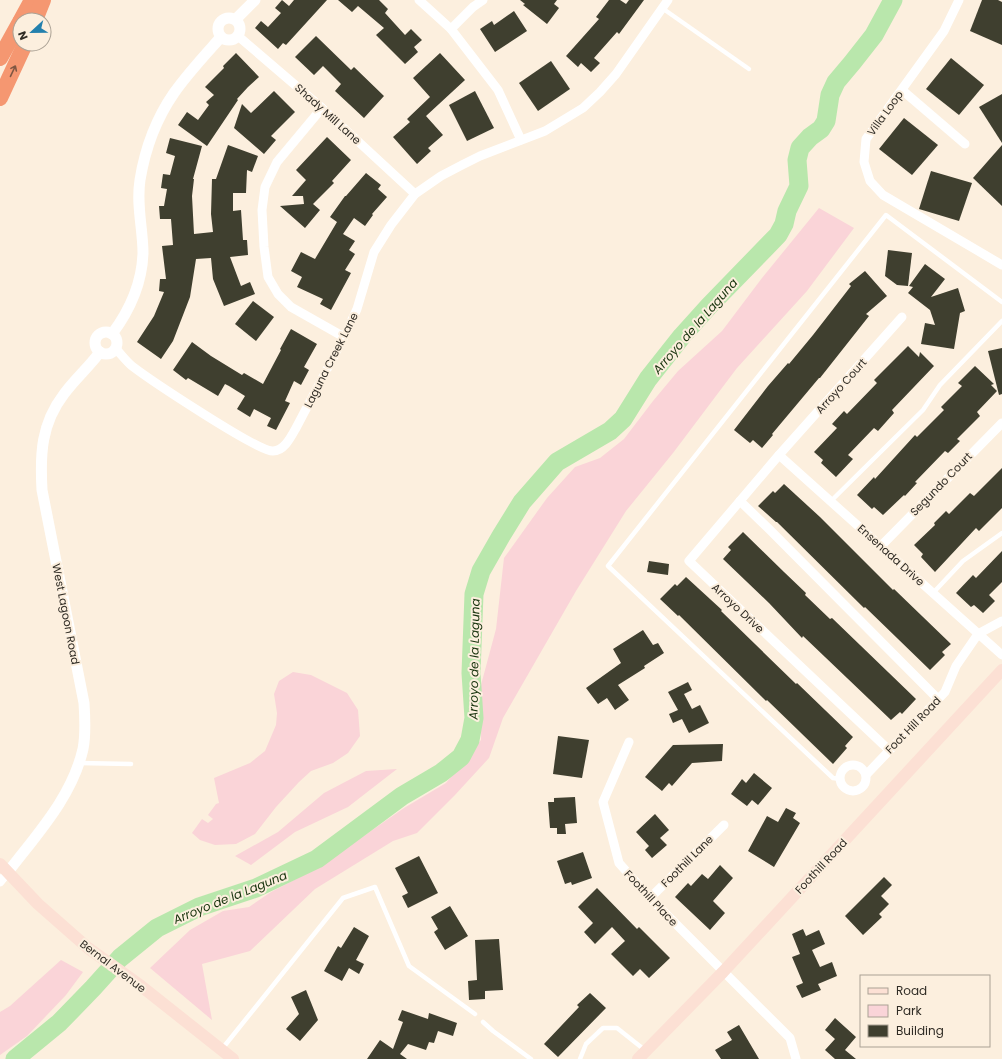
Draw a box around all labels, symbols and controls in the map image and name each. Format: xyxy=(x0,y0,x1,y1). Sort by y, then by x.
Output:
north arrow xyxy=(12,12,52,52)
text: N xyxy=(14,29,32,43)
one-way arrow xyxy=(9,65,17,77)
street label: Shady Mill Lane xyxy=(291,80,365,148)
street label: Villa Loop xyxy=(863,87,907,139)
water label: Arroyo de la Laguna xyxy=(648,275,741,378)
street label: Laguna Creek Lane xyxy=(300,309,362,410)
street label: Arroyo Court xyxy=(812,355,870,417)
street label: Segundo Court xyxy=(906,449,976,519)
street label: Ensenada Drive xyxy=(854,521,928,590)
street label: West Lagoon Road xyxy=(48,562,84,666)
street label: Arroyo Drive xyxy=(708,579,768,637)
water label: Arroyo de la Laguna xyxy=(464,598,484,721)
street label: Foot Hill Road xyxy=(882,693,944,757)
street label: Foothill Lane xyxy=(657,831,717,891)
street label: Foothill Road xyxy=(791,835,851,897)
water label: Arroyo de la Laguna xyxy=(170,866,289,928)
street label: Foothill Place xyxy=(621,866,681,930)
street label: Bernal Avenue xyxy=(77,936,150,996)
legend xyxy=(860,975,990,1047)
text: Road xyxy=(896,982,927,999)
text: Park xyxy=(896,1002,923,1019)
text: Building xyxy=(896,1022,944,1039)

